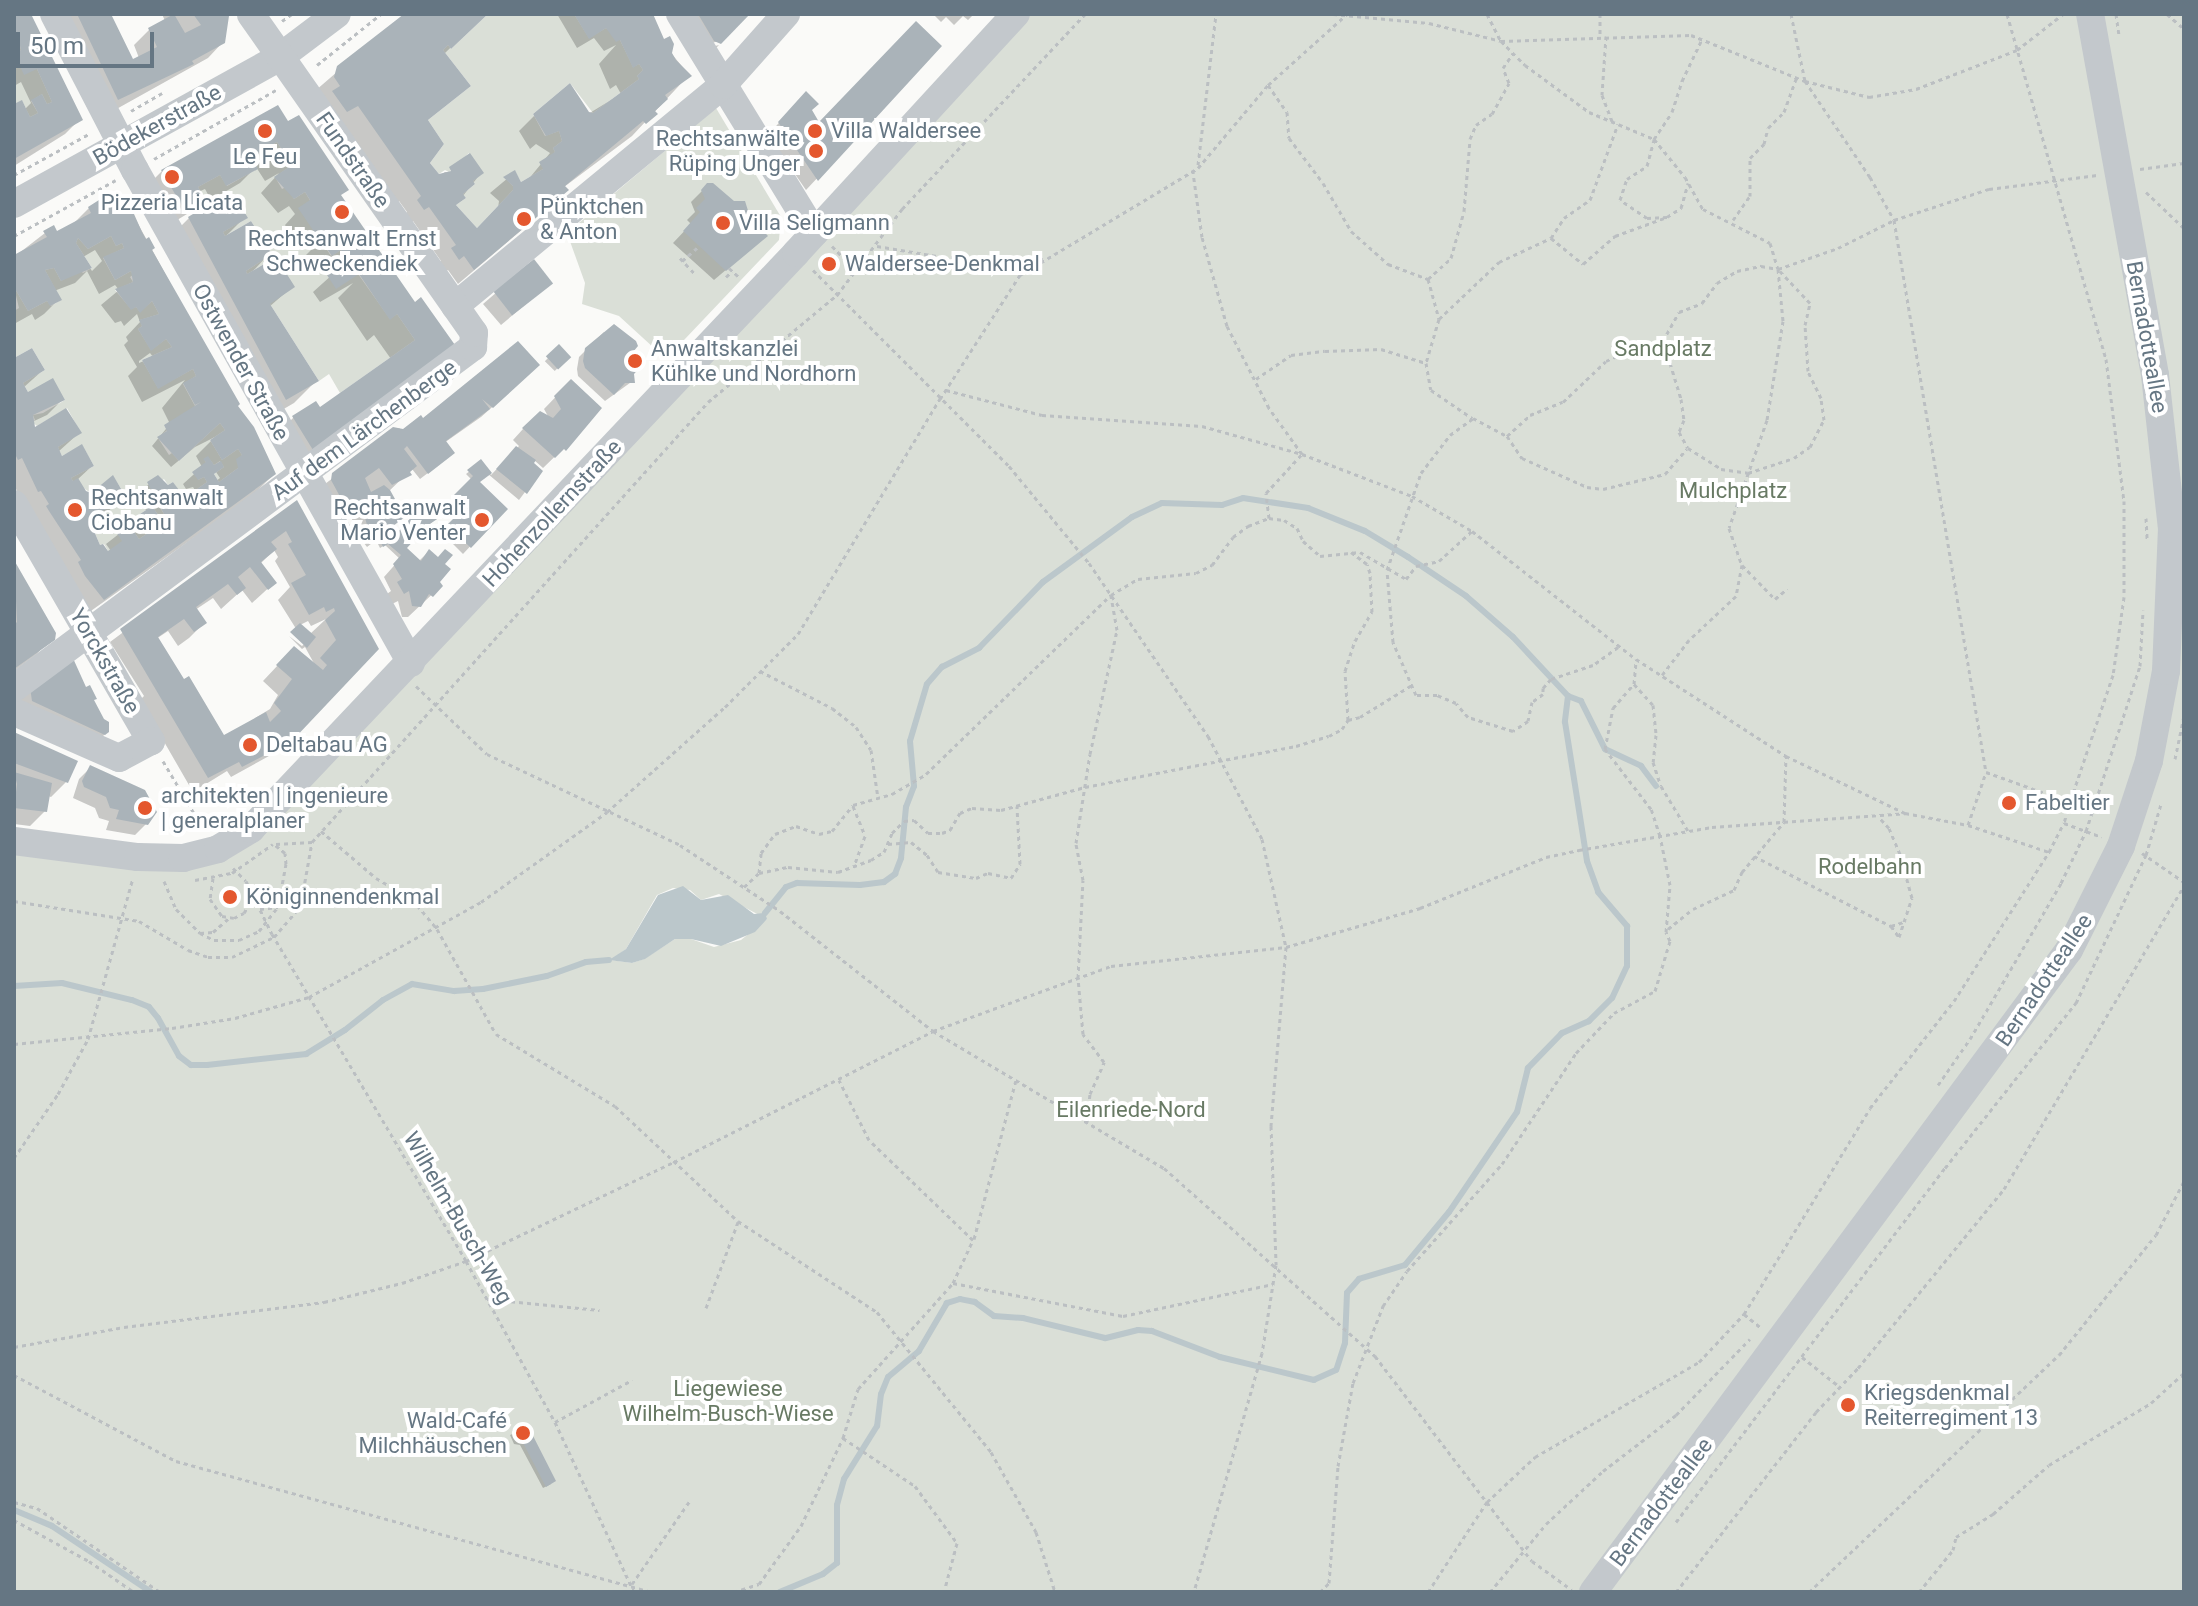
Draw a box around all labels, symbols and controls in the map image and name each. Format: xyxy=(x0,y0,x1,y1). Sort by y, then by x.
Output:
scale bar xyxy=(20,16,158,66)
text: 50 m xyxy=(30,32,84,60)
street label: Bödekerstraße xyxy=(88,79,226,171)
street label: Fundstraße xyxy=(310,107,396,213)
place label: Villa Waldersee xyxy=(831,118,981,144)
marker: Le Feu xyxy=(256,122,274,140)
marker: Villa Waldersee xyxy=(806,122,824,140)
place label: Rechtsanwälte Rüping Unger xyxy=(656,125,800,176)
marker: Rechtsanwälte Rüping Unger xyxy=(807,142,825,160)
place label: Le Feu xyxy=(233,144,297,170)
marker: Pizzeria Licata xyxy=(163,168,181,186)
place label: Pizzeria Licata xyxy=(101,190,243,216)
place label: Pünktchen & Anton xyxy=(540,193,644,244)
marker: Rechtsanwalt Ernst Schweckendiek xyxy=(333,203,351,221)
marker: Pünktchen & Anton xyxy=(515,210,533,228)
place label: Villa Seligmann xyxy=(739,210,890,236)
marker: Villa Seligmann xyxy=(714,214,732,232)
place label: Rechtsanwalt Ernst Schweckendiek xyxy=(248,225,436,276)
place label: Waldersee-Denkmal xyxy=(845,251,1040,277)
marker: Waldersee-Denkmal xyxy=(820,255,838,273)
street label: Bernadotteallee xyxy=(2121,259,2173,415)
street label: Ostwender Straße xyxy=(187,279,295,445)
place label: Anwaltskanzlei Kühlke und Nordhorn xyxy=(651,335,857,386)
park label: Sandplatz xyxy=(1614,336,1712,362)
marker: Anwaltskanzlei Kühlke und Nordhorn xyxy=(626,352,644,370)
street label: Auf dem Lärchenberge xyxy=(266,354,462,506)
street label: Hohenzollernstraße xyxy=(477,434,627,592)
park label: Mulchplatz xyxy=(1679,478,1787,504)
place label: Rechtsanwalt Ciobanu xyxy=(91,484,224,536)
place label: Rechtsanwalt Mario Venter xyxy=(333,494,466,546)
marker: Rechtsanwalt Ciobanu xyxy=(66,501,84,519)
marker: Rechtsanwalt Mario Venter xyxy=(473,511,491,529)
street label: Yorckstraße xyxy=(64,604,146,718)
place label: Deltabau AG xyxy=(266,732,388,758)
marker: Deltabau AG xyxy=(241,736,259,754)
place label: architekten | ingenieure | generalplaner xyxy=(161,782,388,834)
place label: Fabeltier xyxy=(2025,790,2110,816)
marker: Fabeltier xyxy=(2000,794,2018,812)
marker: architekten | ingenieure | generalplaner xyxy=(136,799,154,817)
park label: Rodelbahn xyxy=(1818,854,1922,880)
place label: Königinnendenkmal xyxy=(246,884,439,910)
marker: Königinnendenkmal xyxy=(221,888,239,906)
street label: Bernadotteallee xyxy=(1990,909,2098,1051)
park label: Eilenriede-Nord xyxy=(1056,1097,1206,1123)
street label: Wilhelm-Busch-Weg xyxy=(398,1127,518,1309)
park label: Liegewiese Wilhelm-Busch-Wiese xyxy=(622,1375,834,1426)
place label: Kriegsdenkmal Reiterregiment 13 xyxy=(1864,1379,2038,1430)
marker: Kriegsdenkmal Reiterregiment 13 xyxy=(1839,1396,1857,1414)
place label: Wald-Café Milchhäuschen xyxy=(358,1407,507,1458)
marker: Wald-Café Milchhäuschen xyxy=(514,1424,532,1442)
street label: Bernadotteallee xyxy=(1604,1433,1718,1571)

